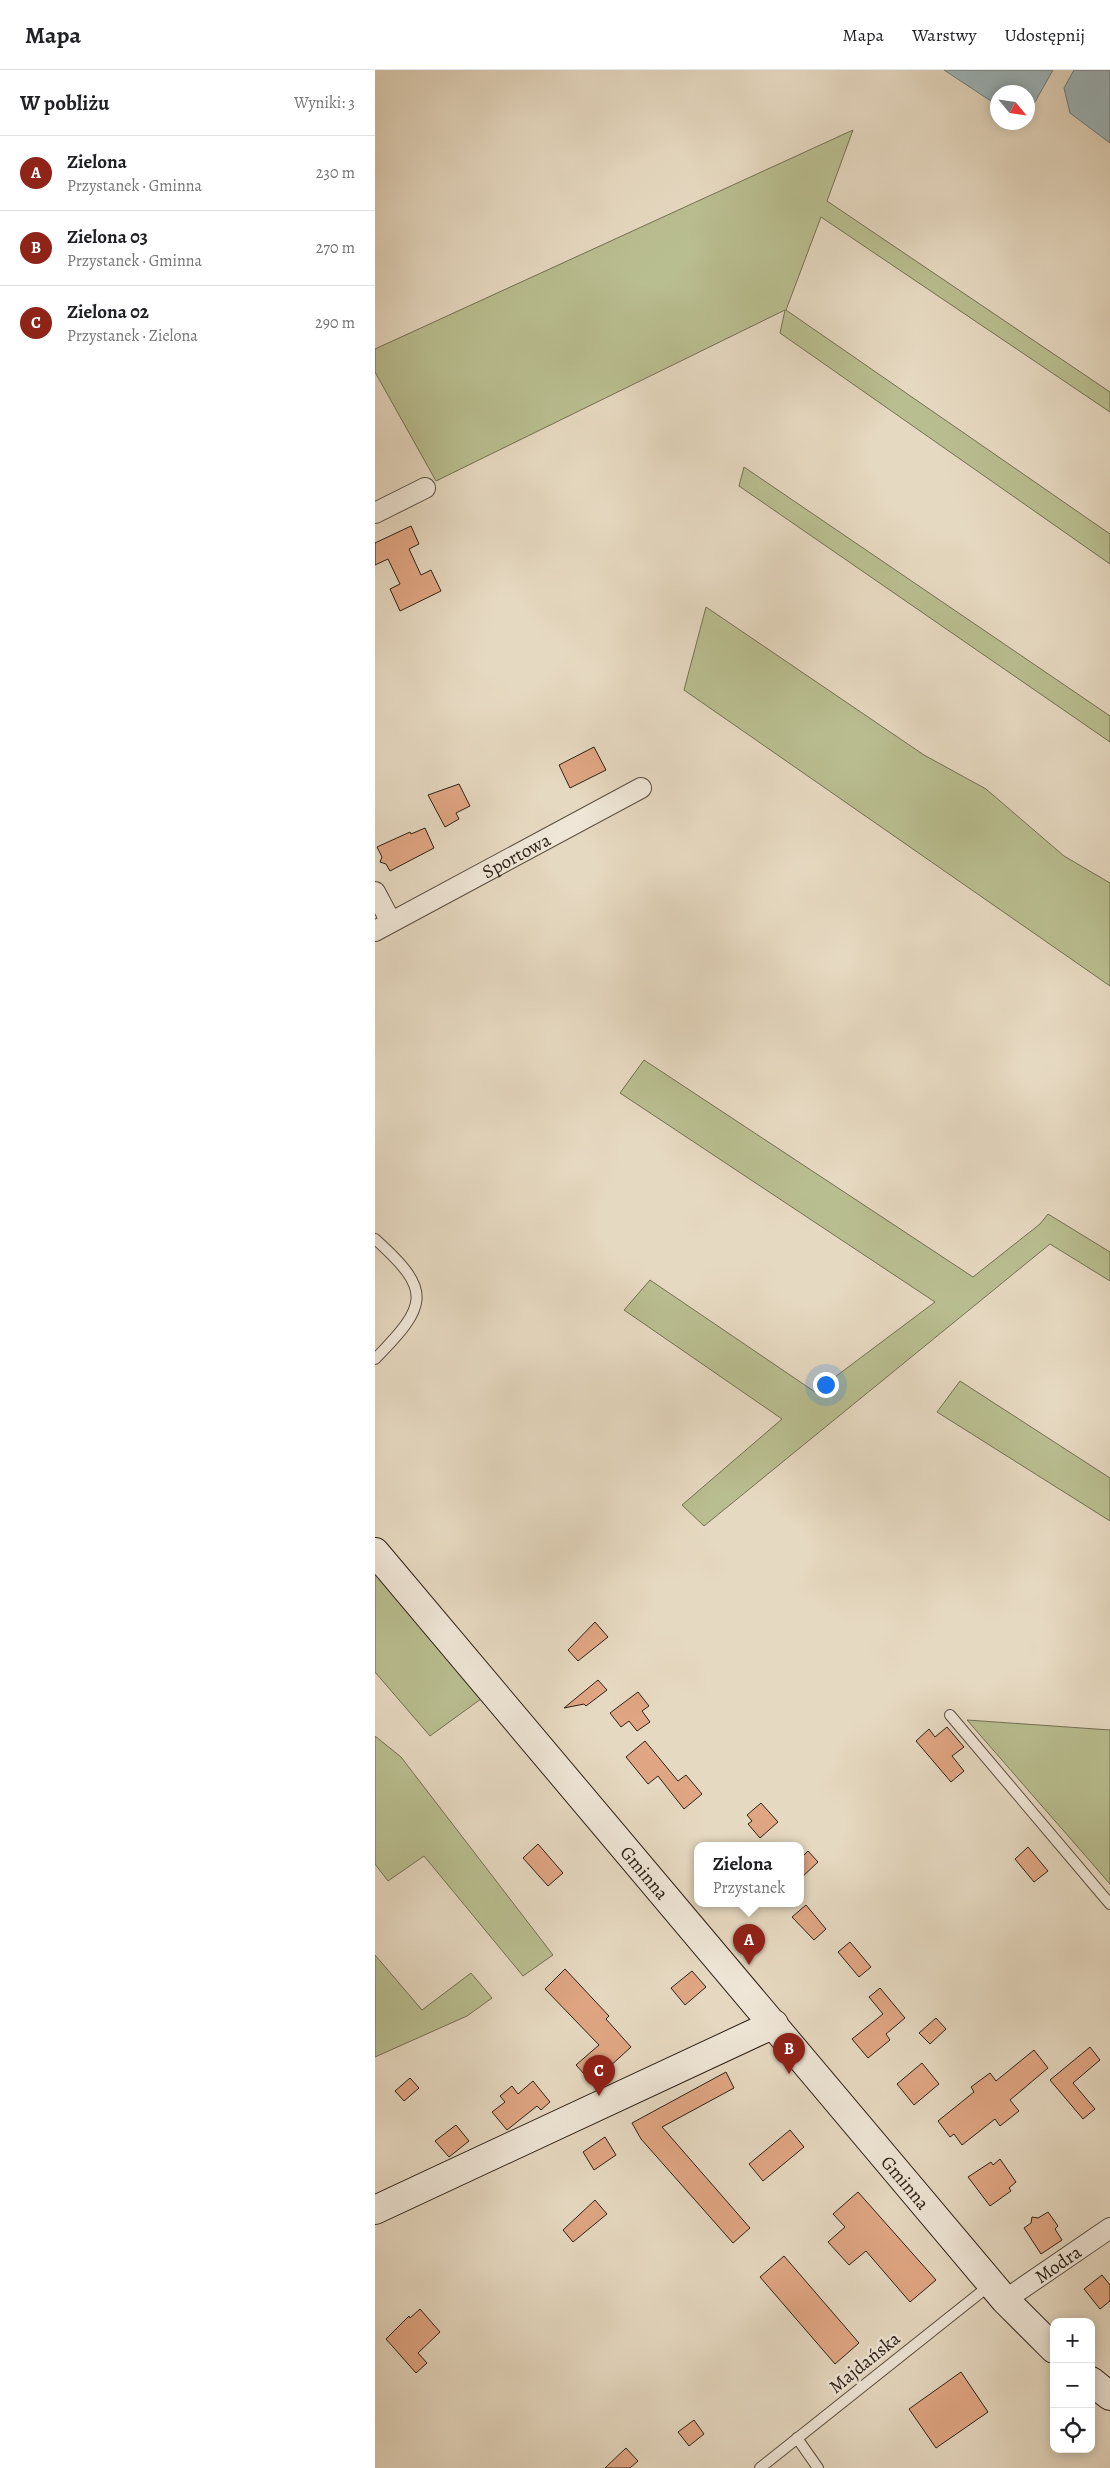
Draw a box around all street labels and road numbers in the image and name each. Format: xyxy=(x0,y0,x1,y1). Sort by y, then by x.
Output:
street label: Sportowa xyxy=(478,827,555,885)
street label: Gminna xyxy=(614,1841,675,1906)
street label: Gminna xyxy=(875,2150,935,2216)
street label: Modra xyxy=(1030,2239,1087,2290)
street label: Majdańska xyxy=(823,2326,906,2400)

